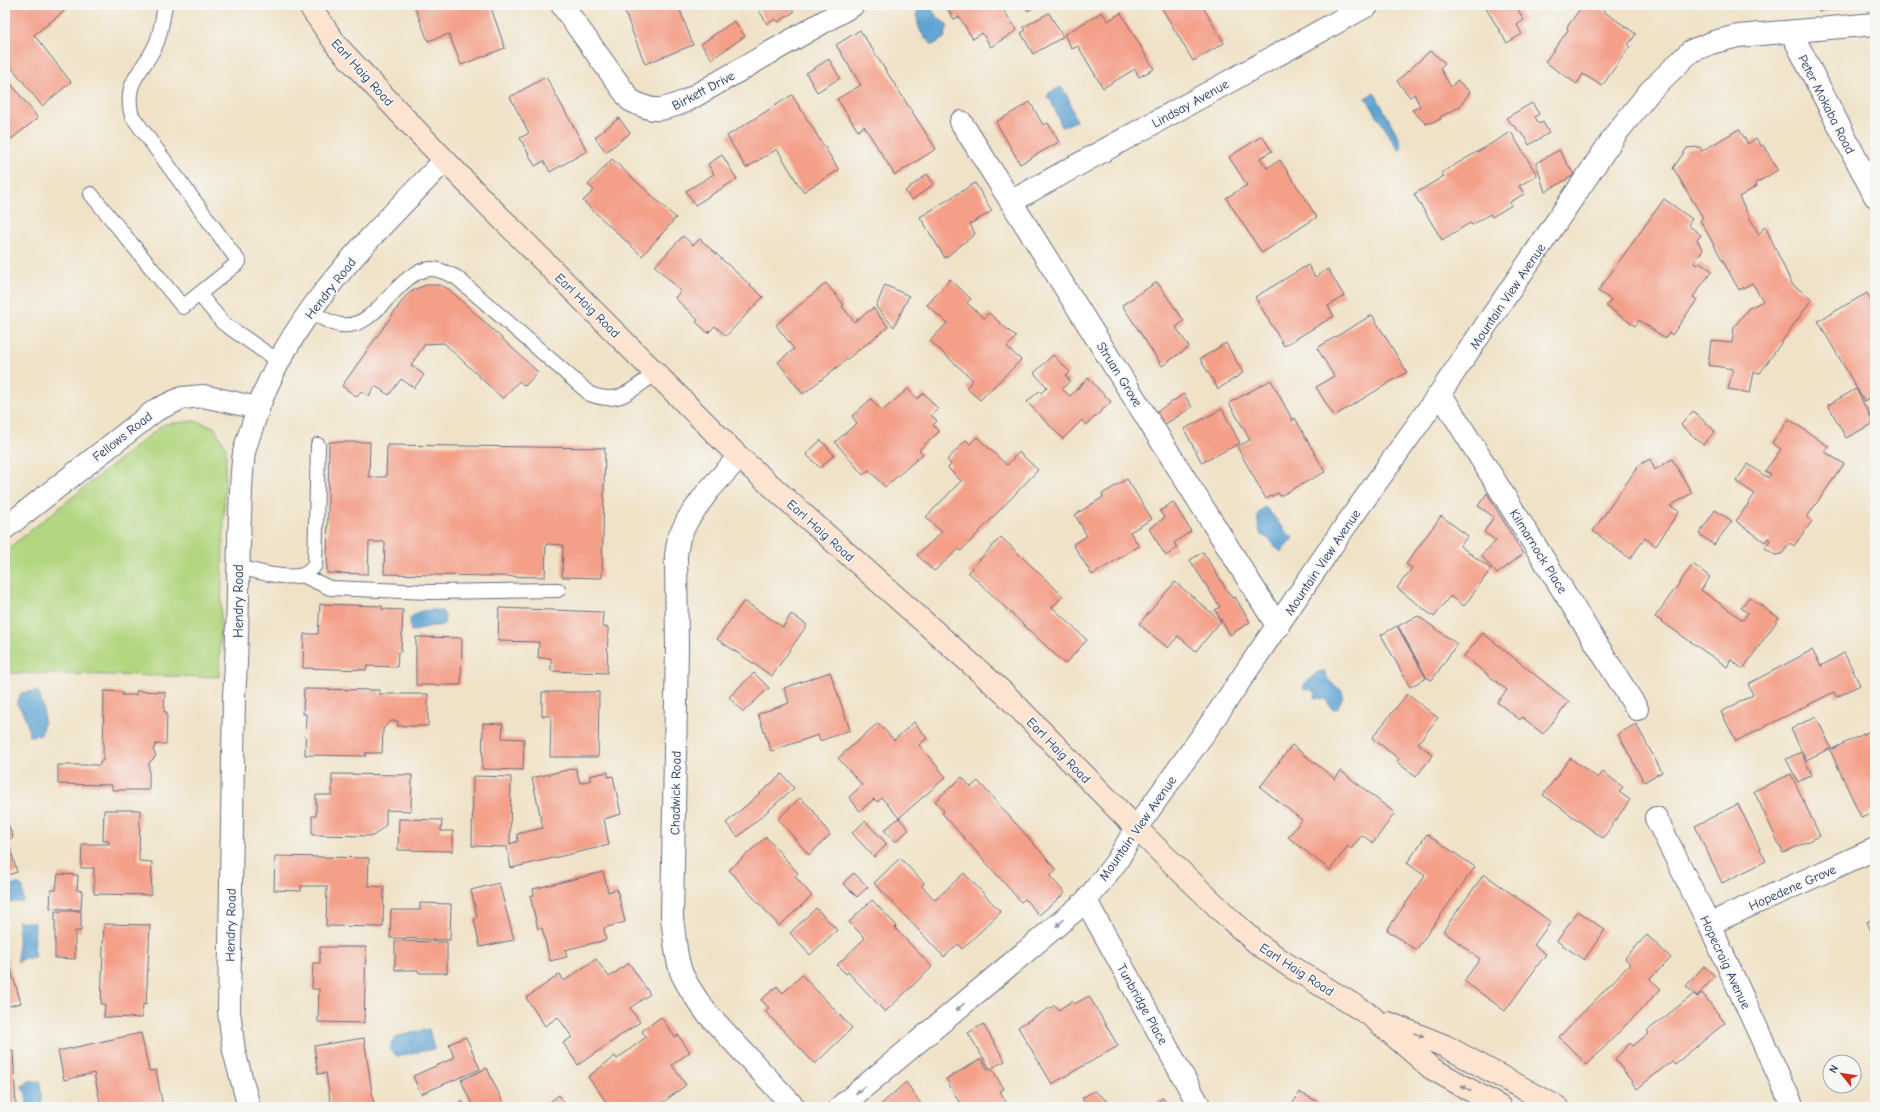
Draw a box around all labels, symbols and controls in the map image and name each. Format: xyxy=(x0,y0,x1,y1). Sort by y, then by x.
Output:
street label: Earl Haig Road xyxy=(329,36,397,109)
street label: Peter Mokaba Road xyxy=(1795,52,1858,156)
street label: Birkett Drive xyxy=(669,68,737,113)
street label: Lindsay Avenue xyxy=(1149,76,1232,131)
street label: Mountain View Avenue xyxy=(1466,240,1549,352)
street label: Hendry Road xyxy=(302,255,359,322)
street label: Earl Haig Road xyxy=(552,270,623,341)
street label: Struan Grove xyxy=(1094,339,1146,410)
street label: Fellows Road xyxy=(90,409,155,464)
street label: Earl Haig Road xyxy=(784,496,857,564)
street label: Mountain View Avenue xyxy=(1281,506,1364,618)
street label: Kilmarnock Place xyxy=(1507,506,1571,596)
street label: Hendry Road xyxy=(231,564,246,638)
street label: Earl Haig Road xyxy=(1024,714,1094,786)
street label: Chadwick Road xyxy=(667,751,684,835)
street label: Mountain View Avenue xyxy=(1096,773,1179,883)
street label: Hopedene Grove xyxy=(1746,861,1839,913)
street label: Hendry Road xyxy=(222,888,239,962)
street label: Hopecraig Avenue xyxy=(1697,913,1754,1012)
one-way arrow xyxy=(1054,919,1065,928)
street label: Earl Haig Road xyxy=(1257,940,1337,999)
street label: Tunbridge Place xyxy=(1114,961,1171,1048)
one-way arrow xyxy=(955,1002,965,1011)
one-way arrow xyxy=(1413,1033,1425,1039)
north arrow xyxy=(1822,1054,1862,1094)
text: N xyxy=(1826,1063,1841,1076)
one-way arrow xyxy=(1460,1084,1472,1091)
one-way arrow xyxy=(855,1086,866,1095)

